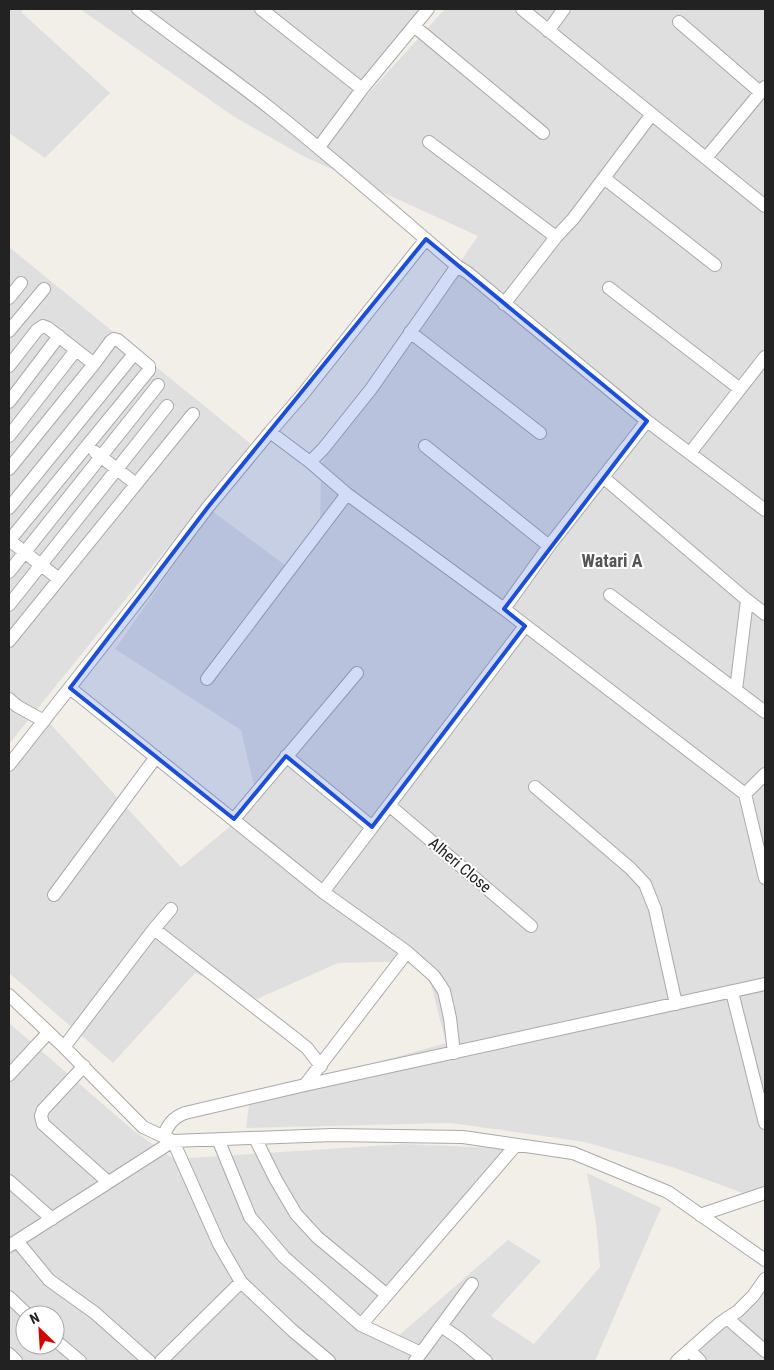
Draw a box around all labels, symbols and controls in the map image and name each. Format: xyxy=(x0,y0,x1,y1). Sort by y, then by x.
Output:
district label: Watari A xyxy=(581,550,643,571)
street label: Alheri Close xyxy=(425,833,495,897)
north arrow xyxy=(15,1305,65,1355)
text: N xyxy=(27,1309,42,1327)

